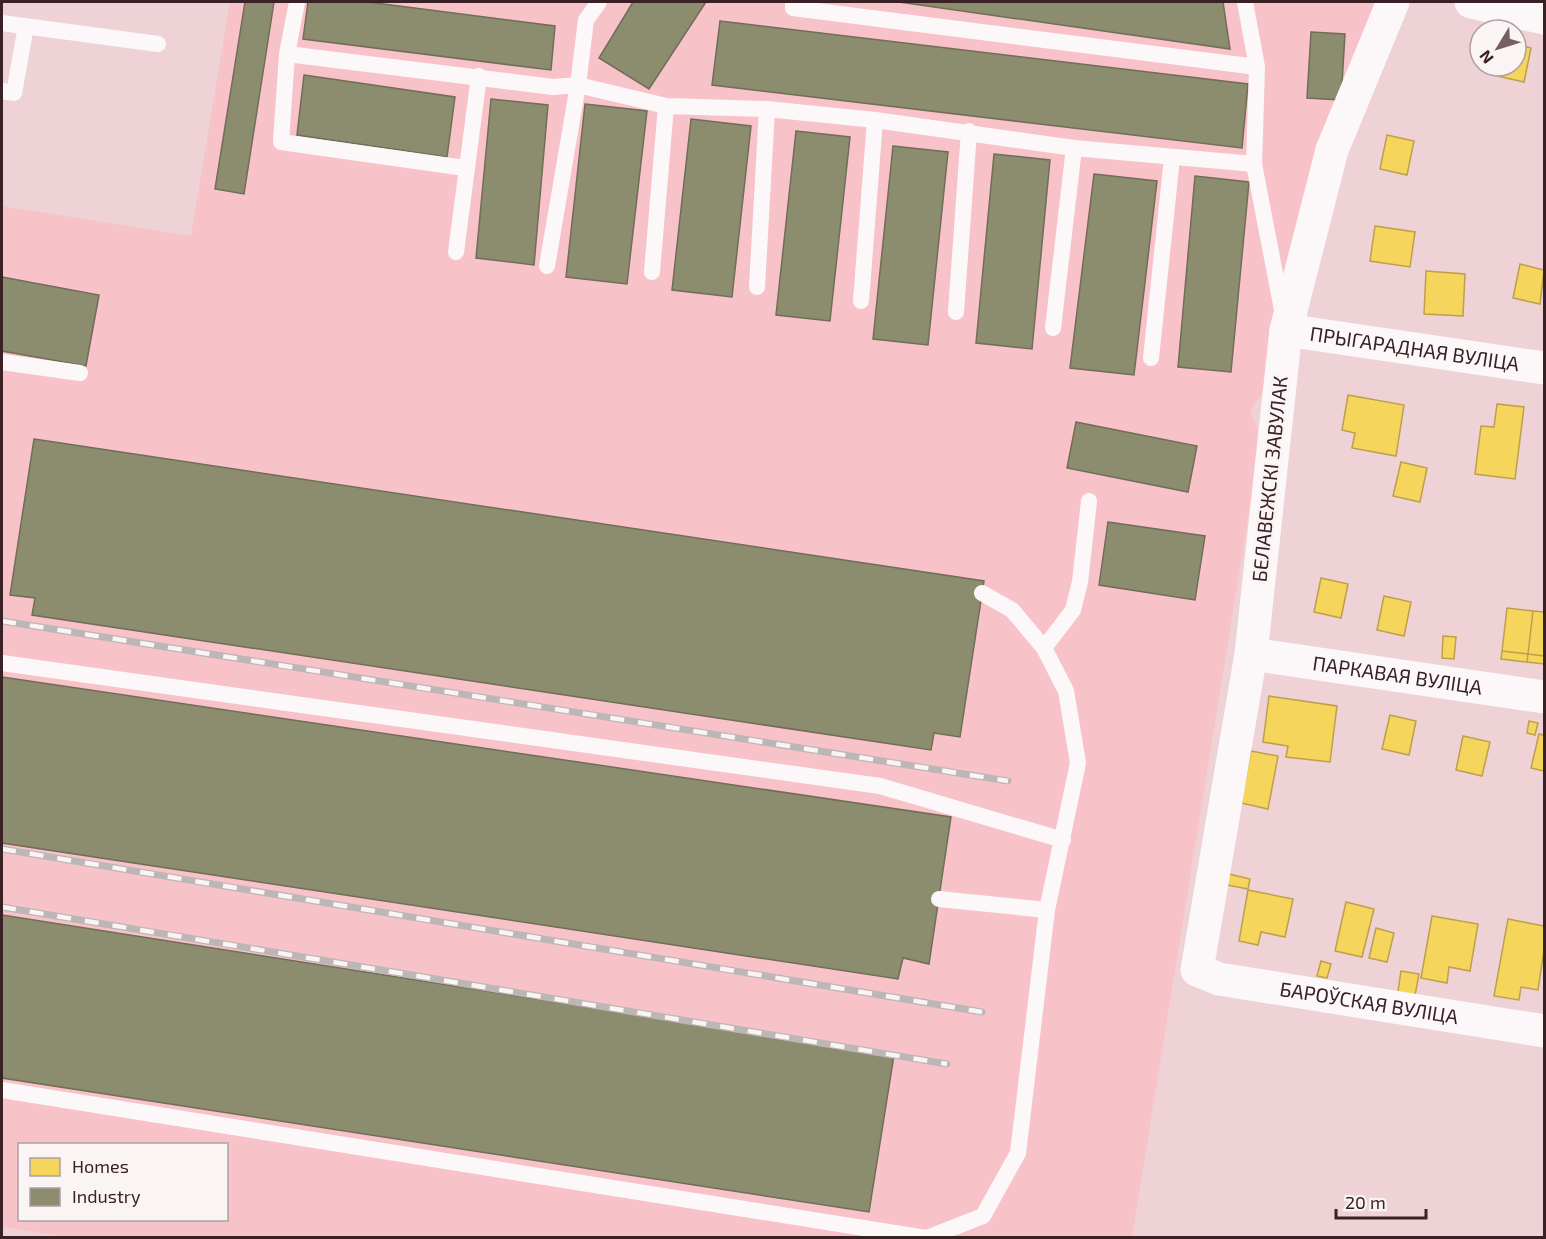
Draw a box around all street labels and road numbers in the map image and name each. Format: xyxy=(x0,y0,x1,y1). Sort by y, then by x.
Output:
street label: ПРЫГАРАДНАЯ ВУЛІЦА xyxy=(1308,321,1522,375)
street label: БЕЛАВЕЖСКІ ЗАВУЛАК xyxy=(1246,375,1292,583)
street label: ПАРКАВАЯ ВУЛІЦА xyxy=(1311,650,1484,699)
street label: БАРОЎСКАЯ ВУЛІЦА xyxy=(1278,976,1461,1028)

